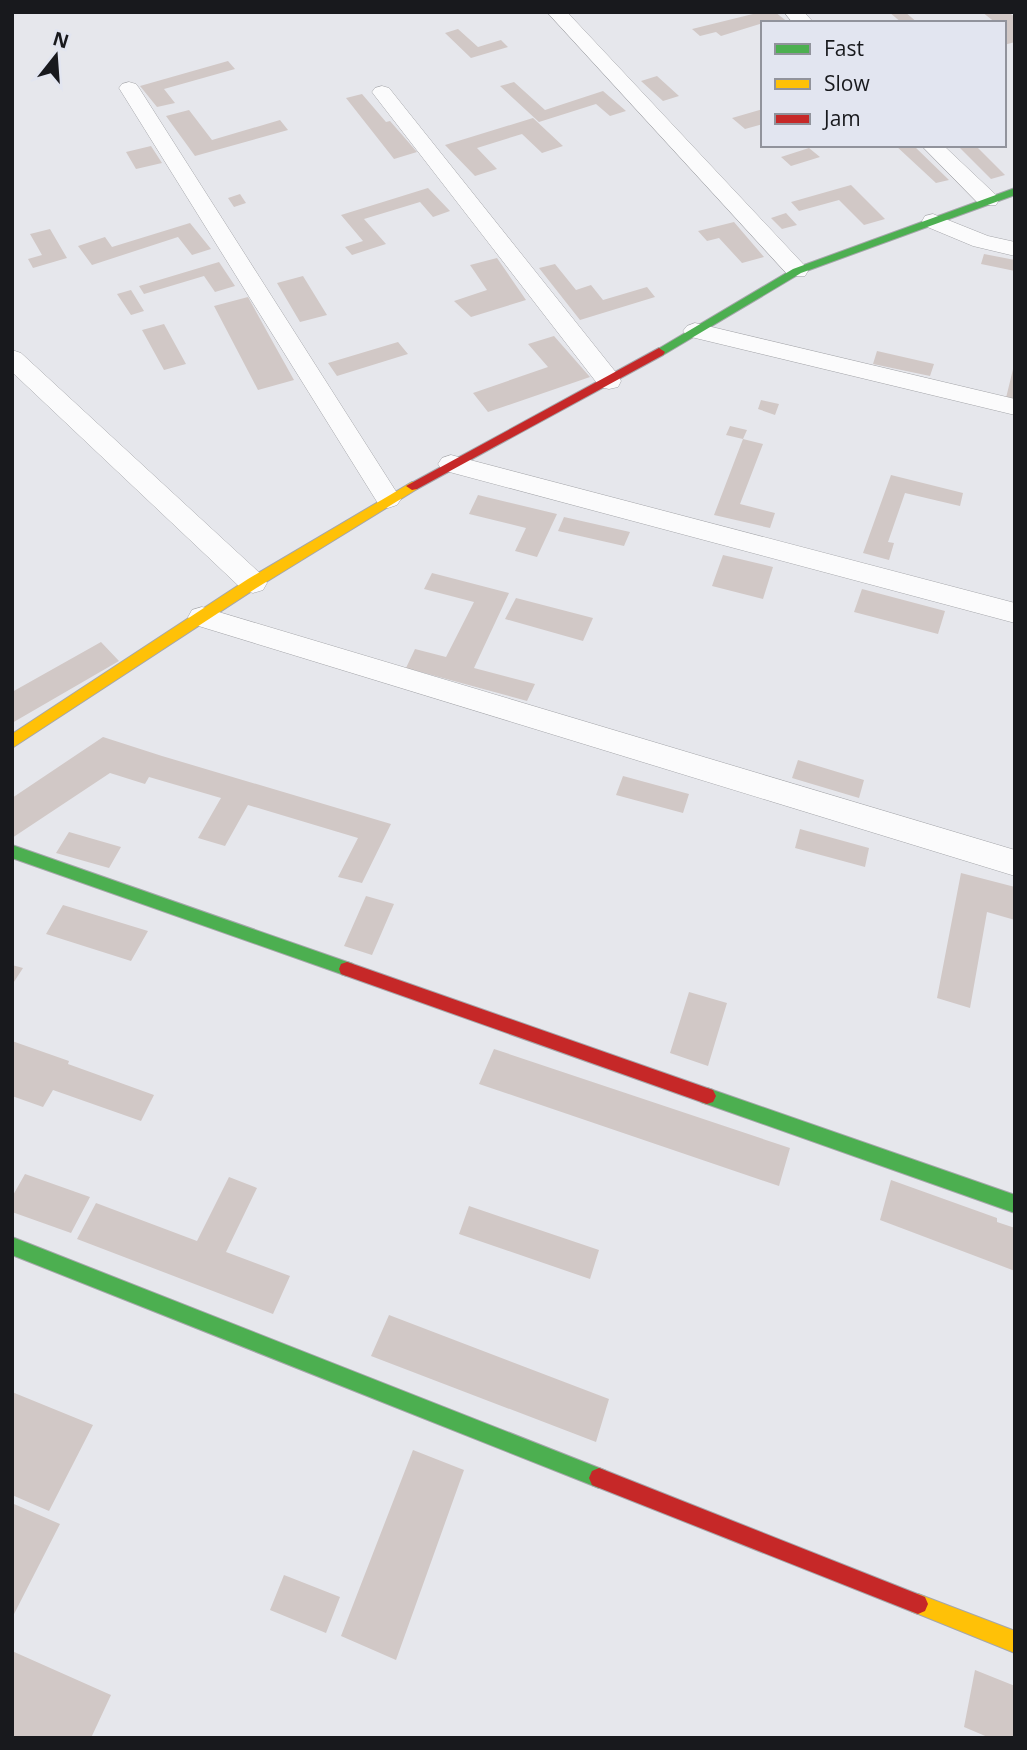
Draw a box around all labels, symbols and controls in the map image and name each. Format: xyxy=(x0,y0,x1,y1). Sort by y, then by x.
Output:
north arrow xyxy=(21,21,91,91)
legend xyxy=(761,21,1006,147)
text: N xyxy=(50,25,72,54)
text: Fast xyxy=(824,34,864,62)
text: Slow xyxy=(824,69,870,97)
text: Jam xyxy=(822,104,861,132)

